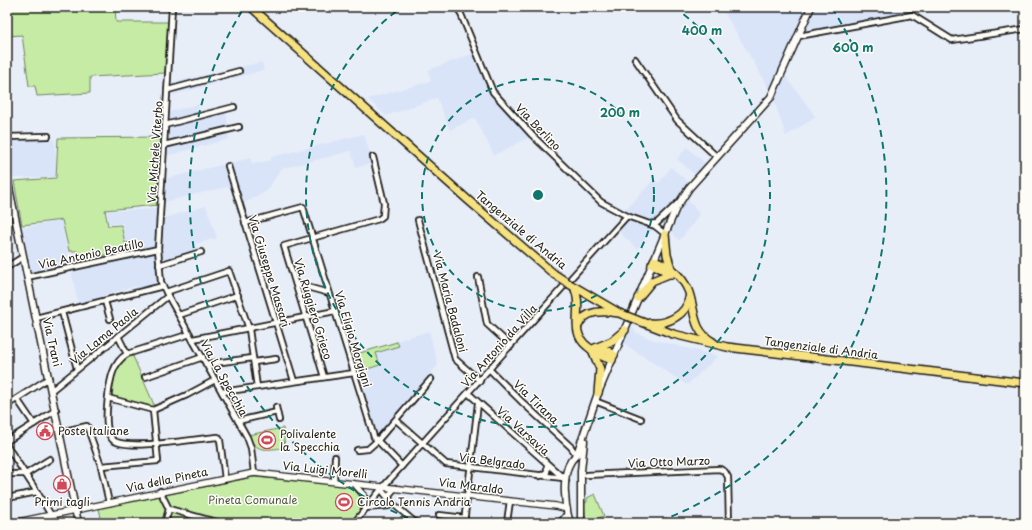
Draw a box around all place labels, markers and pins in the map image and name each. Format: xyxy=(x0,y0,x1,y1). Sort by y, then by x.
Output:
centre of rings xyxy=(531,188,545,202)
public building icon: Poste Italiane xyxy=(35,421,55,441)
place label: Poste Italiane xyxy=(58,422,129,439)
place label: Polivalente la Specchia xyxy=(280,425,340,455)
sports icon: Polivalente la Specchia xyxy=(257,430,277,450)
shop icon: Primi tagli xyxy=(52,474,72,494)
sports icon: Circolo Tennis Andria xyxy=(334,492,354,512)
place label: Primi tagli xyxy=(34,493,90,510)
place label: Circolo Tennis Andria xyxy=(357,493,471,510)

